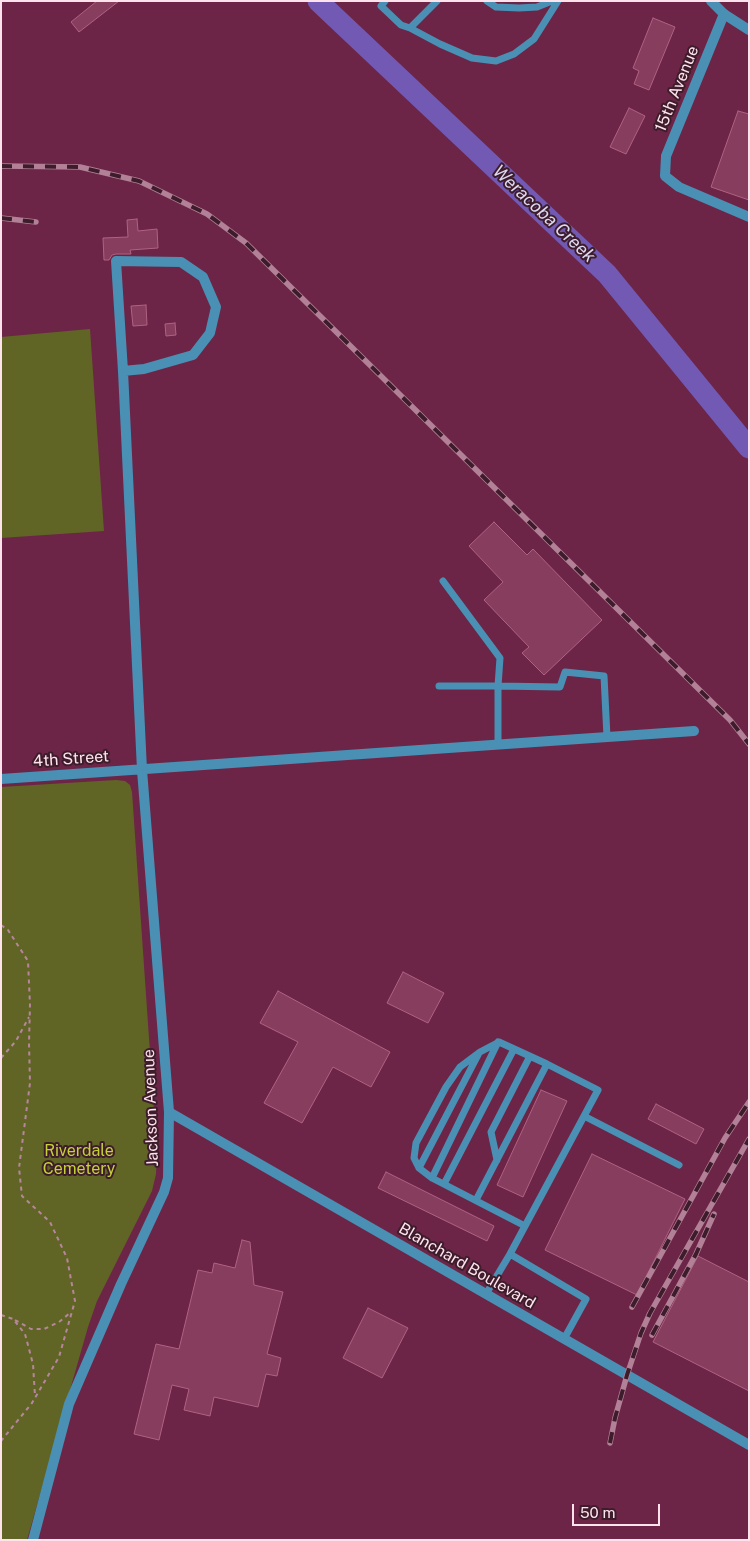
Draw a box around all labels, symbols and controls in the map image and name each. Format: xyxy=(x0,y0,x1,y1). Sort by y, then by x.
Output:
street label: 15th Avenue xyxy=(651,43,703,135)
water label: Weracoba Creek xyxy=(488,161,600,267)
street label: 4th Street xyxy=(32,747,110,771)
street label: Jackson Avenue xyxy=(139,1049,163,1167)
park label: Riverdale Cemetery xyxy=(43,1141,115,1179)
street label: Blanchard Boulevard xyxy=(395,1219,539,1313)
scale bar xyxy=(575,1494,662,1526)
text: 50 m xyxy=(580,1504,615,1521)

